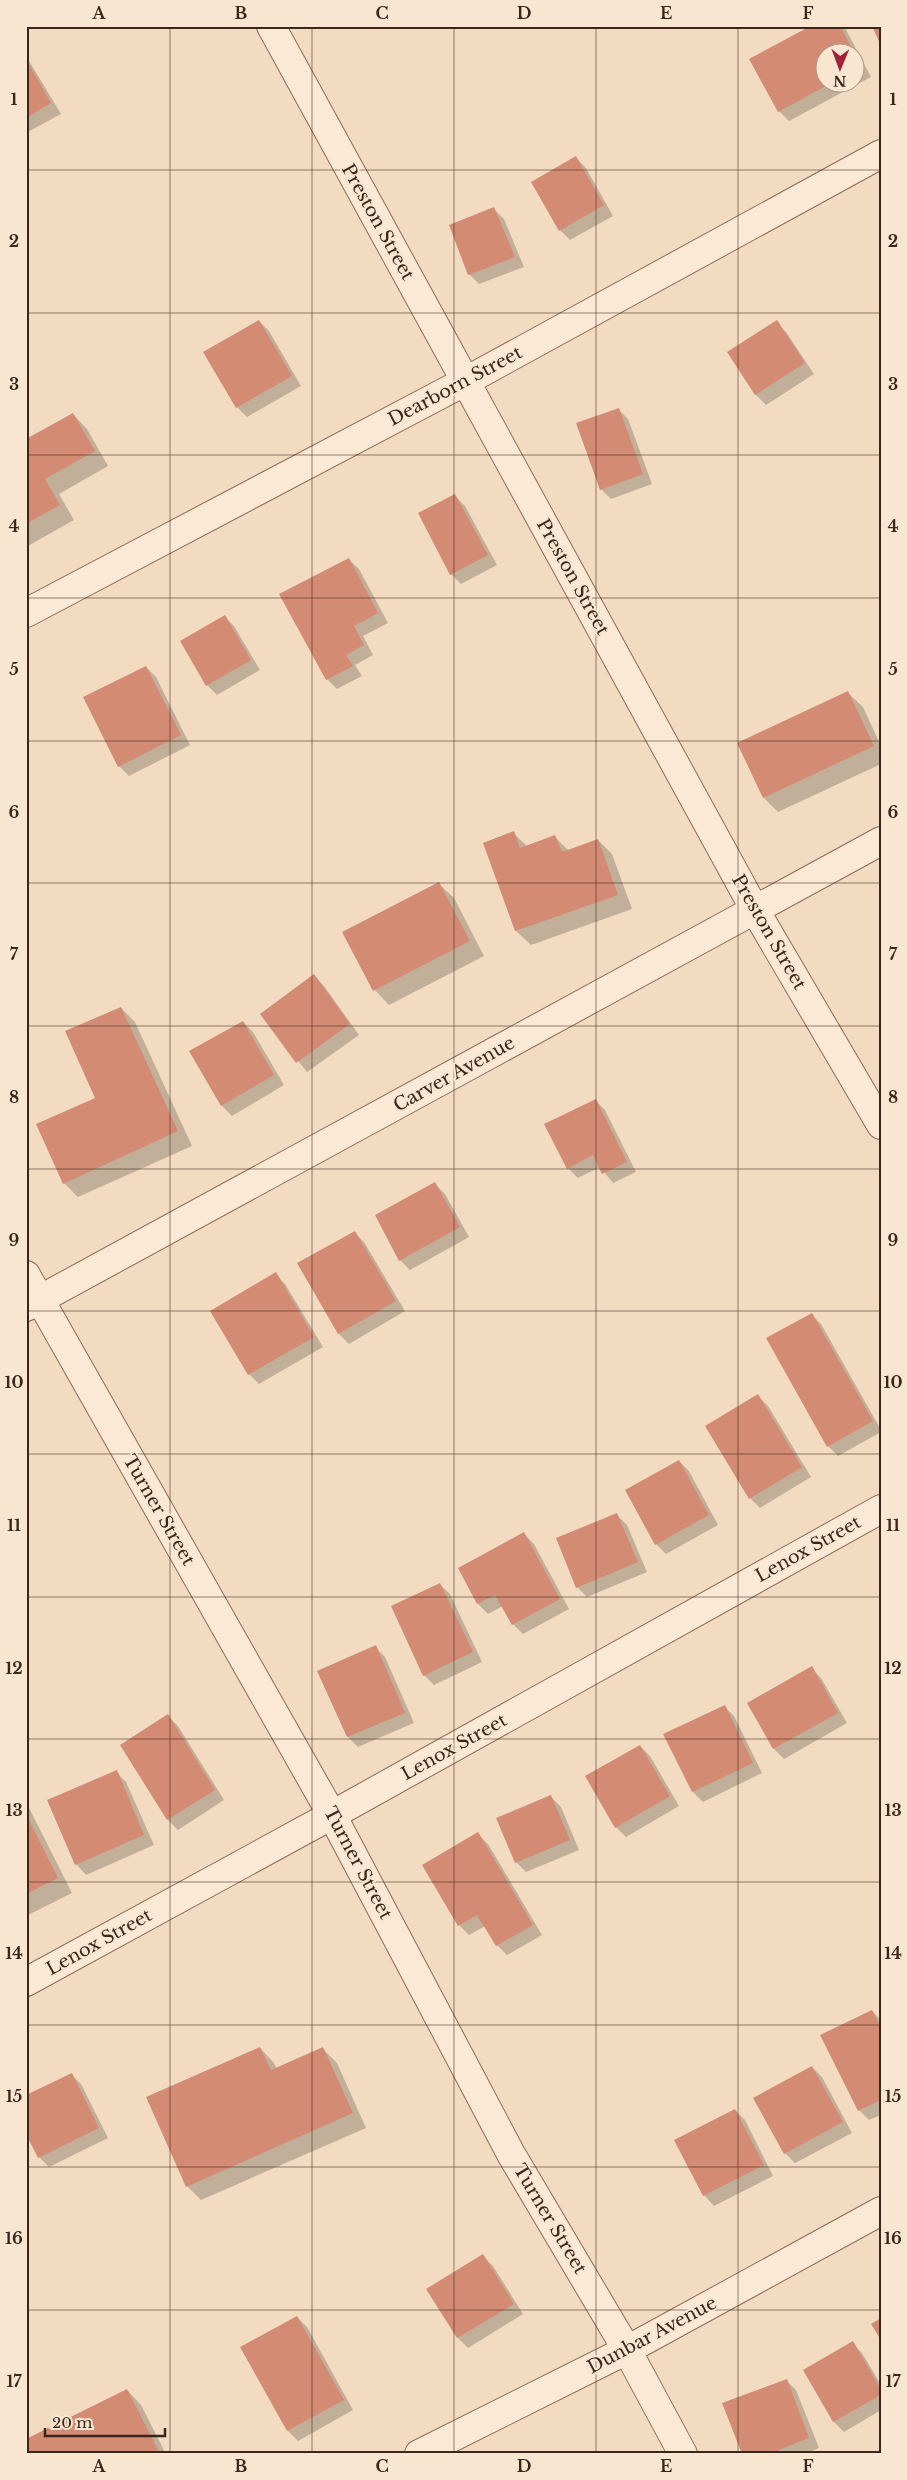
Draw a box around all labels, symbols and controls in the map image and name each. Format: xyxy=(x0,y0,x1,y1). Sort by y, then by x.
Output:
text: A xyxy=(92,3,107,23)
text: B xyxy=(235,3,248,23)
text: C xyxy=(375,3,389,23)
text: D xyxy=(517,3,531,23)
text: E xyxy=(660,3,672,23)
text: F xyxy=(802,3,814,23)
north arrow xyxy=(814,42,864,92)
text: N xyxy=(833,72,847,90)
text: 1 xyxy=(11,89,18,109)
text: 1 xyxy=(890,89,897,109)
street label: Preston Street xyxy=(337,160,419,284)
text: 2 xyxy=(9,231,19,251)
text: 2 xyxy=(888,231,898,251)
street label: Dearborn Street xyxy=(384,341,526,431)
text: 3 xyxy=(9,374,19,394)
text: 3 xyxy=(888,374,898,394)
street label: Preston Street xyxy=(532,515,614,639)
text: 4 xyxy=(9,516,19,536)
text: 4 xyxy=(888,516,898,536)
text: 5 xyxy=(9,659,19,679)
text: 5 xyxy=(888,659,898,679)
text: 6 xyxy=(9,802,20,822)
text: 6 xyxy=(888,802,899,822)
street label: Preston Street xyxy=(727,870,811,994)
text: 7 xyxy=(10,944,19,964)
text: 7 xyxy=(889,944,898,964)
street label: Carver Avenue xyxy=(390,1032,518,1116)
text: 8 xyxy=(9,1087,19,1107)
text: 8 xyxy=(888,1087,898,1107)
text: 9 xyxy=(9,1230,20,1250)
text: 9 xyxy=(888,1230,899,1250)
text: 10 xyxy=(4,1372,24,1392)
text: 10 xyxy=(883,1372,903,1392)
street label: Turner Street xyxy=(118,1451,200,1569)
street label: Lenox Street xyxy=(751,1511,865,1587)
text: 11 xyxy=(7,1515,21,1535)
text: 11 xyxy=(886,1515,900,1535)
text: 12 xyxy=(5,1658,23,1678)
text: 12 xyxy=(884,1658,902,1678)
street label: Lenox Street xyxy=(397,1709,511,1785)
text: 13 xyxy=(5,1800,23,1820)
text: 13 xyxy=(884,1800,902,1820)
street label: Turner Street xyxy=(319,1803,397,1923)
street label: Lenox Street xyxy=(42,1904,156,1980)
text: 14 xyxy=(5,1943,23,1963)
text: 14 xyxy=(884,1943,902,1963)
text: 15 xyxy=(6,2086,22,2106)
text: 15 xyxy=(885,2086,901,2106)
street label: Turner Street xyxy=(509,2160,592,2278)
text: 16 xyxy=(5,2228,23,2248)
text: 16 xyxy=(884,2228,902,2248)
street label: Dunbar Avenue xyxy=(584,2292,720,2378)
text: 17 xyxy=(6,2371,22,2391)
text: 17 xyxy=(885,2371,901,2391)
scale bar xyxy=(45,2405,165,2437)
text: 20 m xyxy=(52,2413,92,2432)
text: A xyxy=(92,2456,107,2476)
text: B xyxy=(235,2456,248,2476)
text: C xyxy=(375,2456,389,2476)
text: D xyxy=(517,2456,531,2476)
text: E xyxy=(660,2456,672,2476)
text: F xyxy=(802,2456,814,2476)

